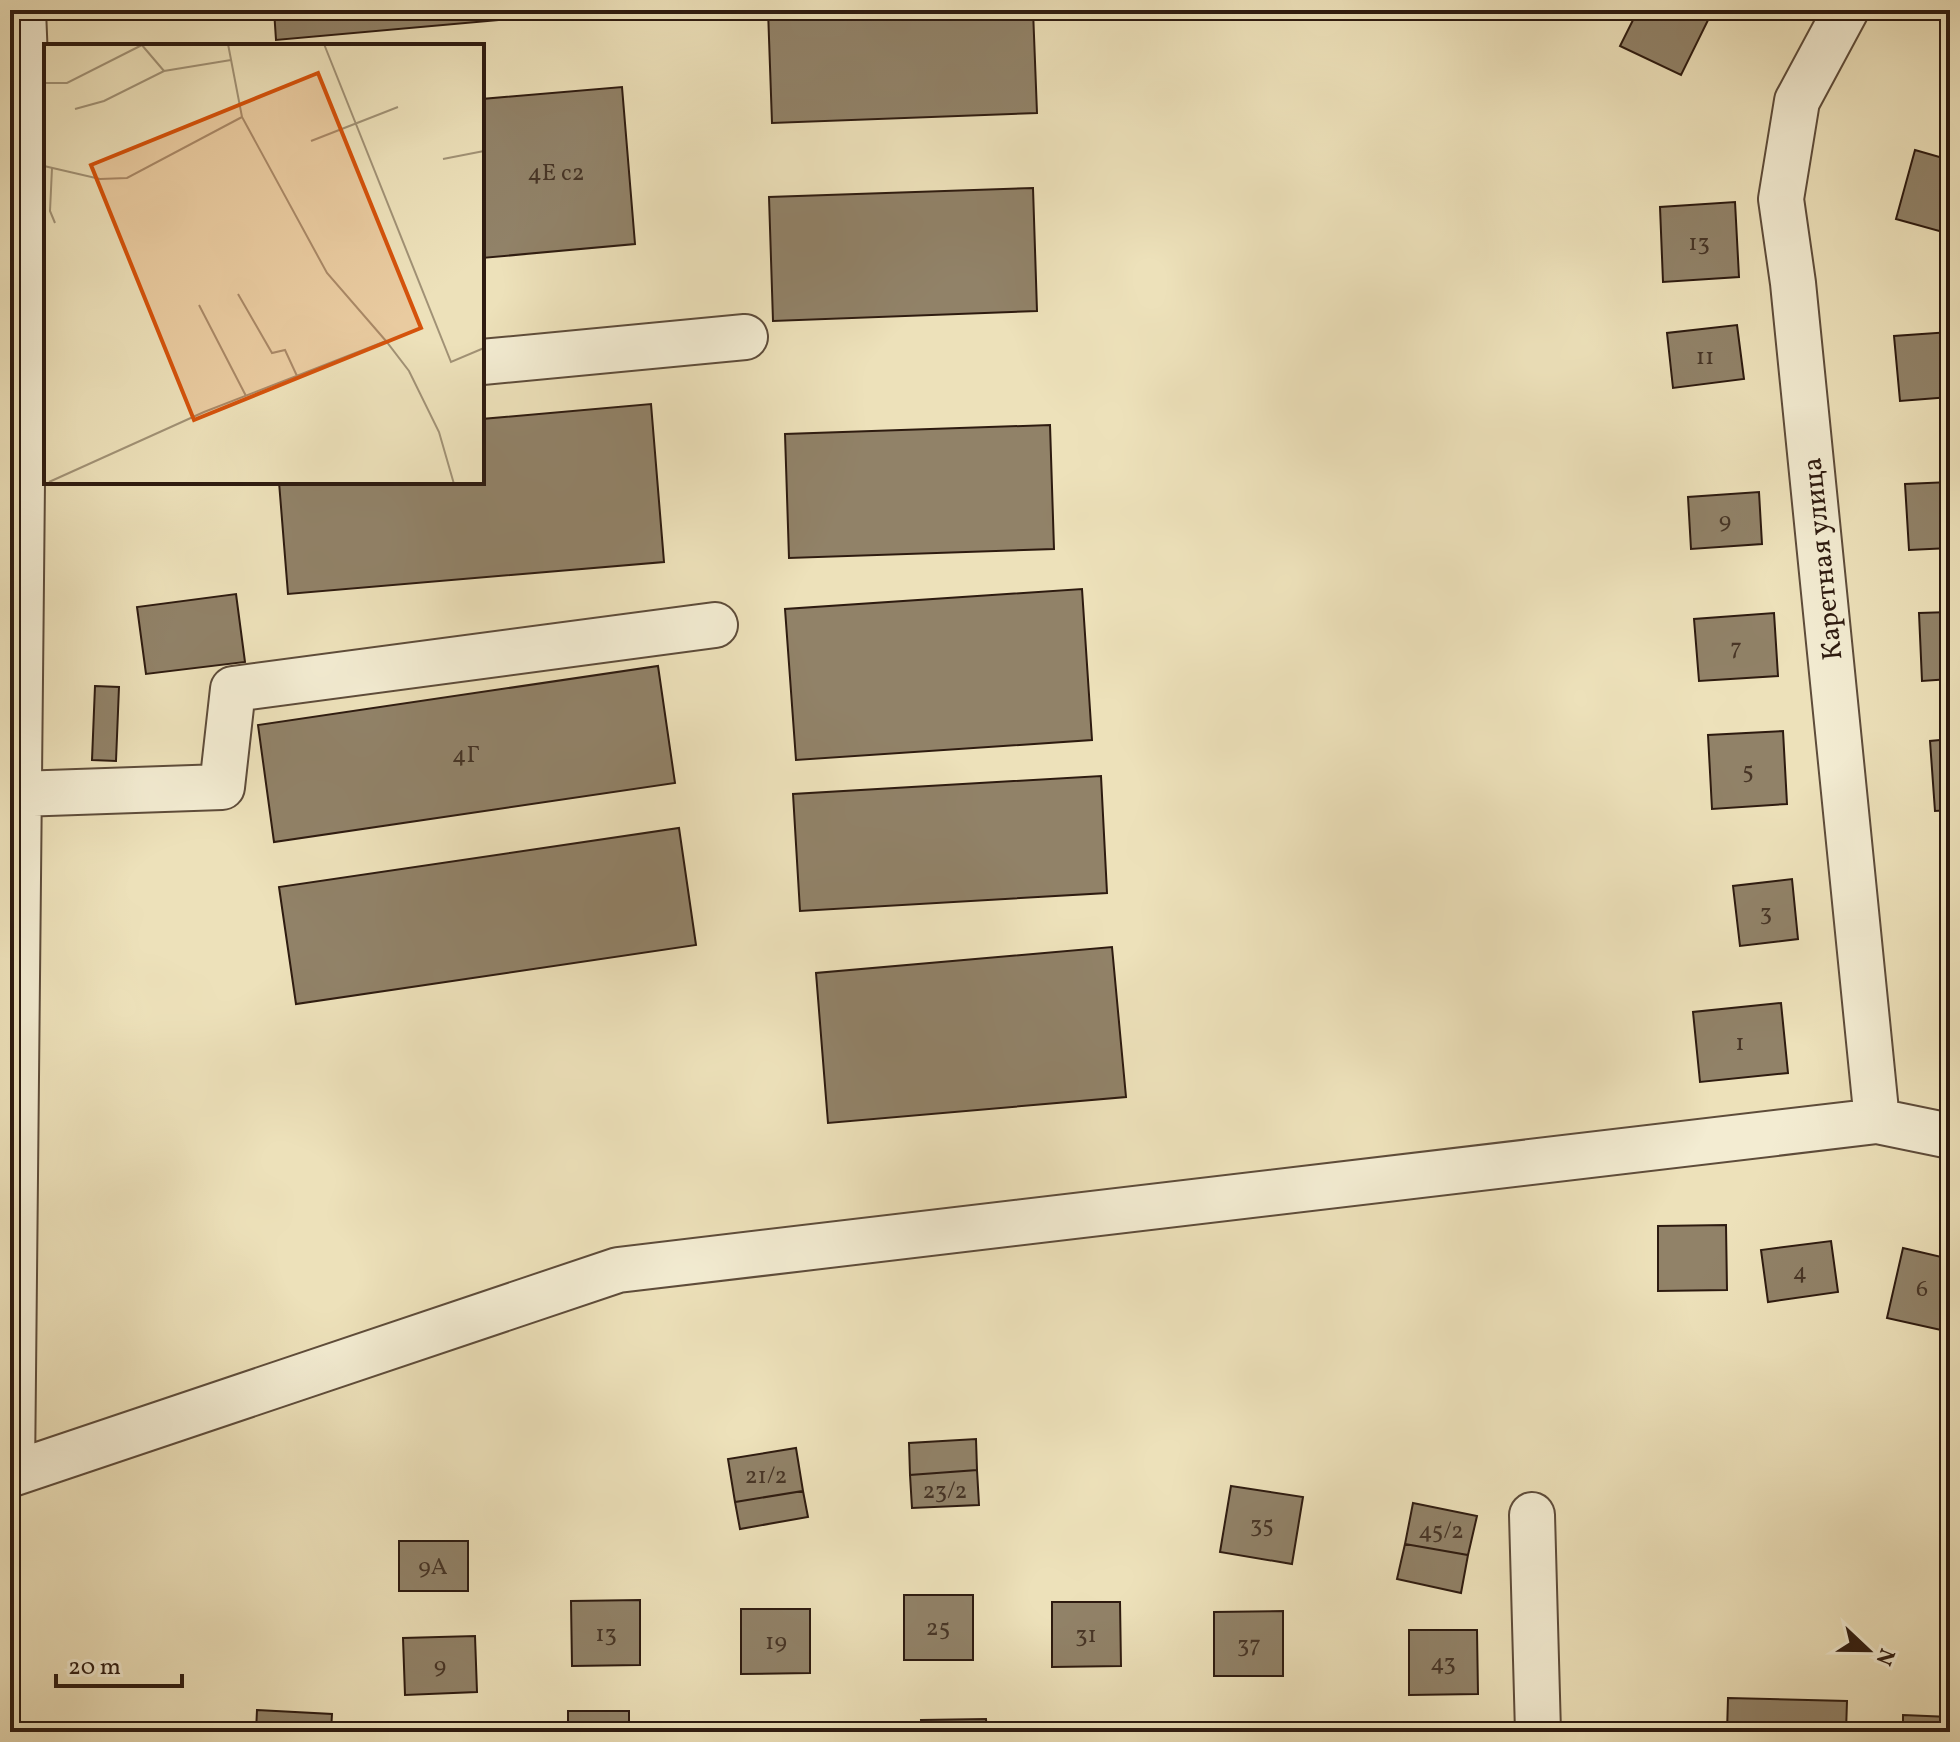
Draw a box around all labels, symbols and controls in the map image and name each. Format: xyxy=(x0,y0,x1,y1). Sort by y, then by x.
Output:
inset map xyxy=(44,44,484,484)
house number: 4Е с2 xyxy=(527,157,585,191)
house number: 13 xyxy=(1688,227,1710,261)
house number: 11 xyxy=(1696,341,1714,375)
street label: Каретная улица xyxy=(1793,455,1854,662)
house number: 9 xyxy=(1719,505,1731,539)
house number: 7 xyxy=(1730,632,1742,666)
house number: 4Г xyxy=(452,739,480,773)
house number: 5 xyxy=(1742,755,1754,789)
house number: 3 xyxy=(1760,897,1772,931)
house number: 1 xyxy=(1735,1027,1745,1061)
house number: 4 xyxy=(1793,1256,1807,1290)
house number: 6 xyxy=(1916,1273,1928,1307)
house number: 21/2 xyxy=(745,1460,787,1494)
house number: 23/2 xyxy=(923,1475,967,1509)
house number: 35 xyxy=(1250,1509,1274,1543)
house number: 45/2 xyxy=(1418,1515,1464,1549)
house number: 9А xyxy=(418,1551,448,1585)
north arrow xyxy=(1828,1610,1908,1690)
house number: 25 xyxy=(926,1612,950,1646)
house number: 13 xyxy=(595,1618,617,1652)
house number: 31 xyxy=(1075,1619,1097,1653)
house number: 19 xyxy=(765,1626,787,1660)
house number: 37 xyxy=(1237,1629,1261,1663)
scale bar xyxy=(56,1638,182,1688)
text: N xyxy=(1867,1643,1902,1670)
house number: 43 xyxy=(1430,1647,1456,1681)
house number: 9 xyxy=(434,1650,446,1684)
text: 20 m xyxy=(68,1651,121,1685)

